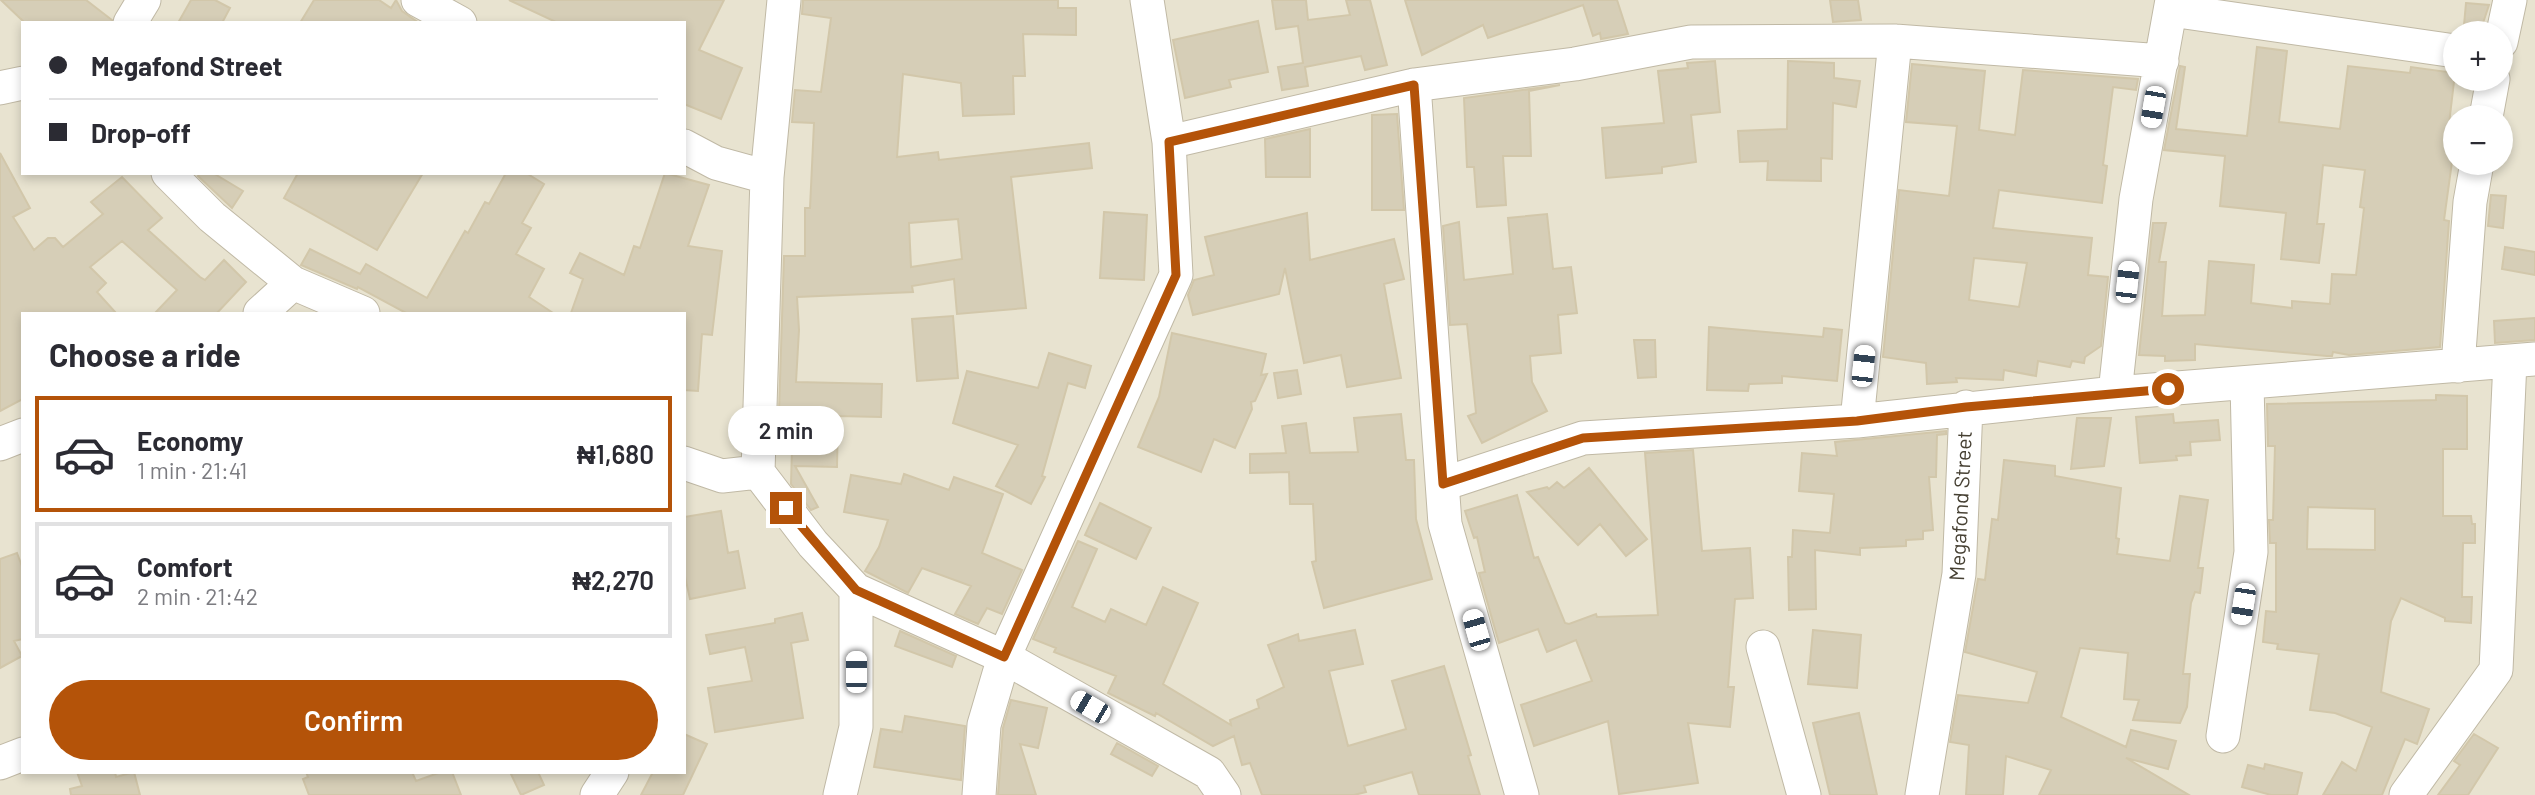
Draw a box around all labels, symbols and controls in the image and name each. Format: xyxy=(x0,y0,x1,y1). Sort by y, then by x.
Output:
map controls xyxy=(2443,21,2513,175)
button: + xyxy=(2443,21,2513,91)
text: Megafond Street xyxy=(91,50,282,81)
car xyxy=(2140,84,2167,130)
button: − xyxy=(2443,105,2513,175)
text: Drop-off xyxy=(91,117,191,148)
car xyxy=(2115,260,2140,304)
text: Choose a ride xyxy=(49,335,241,373)
car xyxy=(1851,344,1876,388)
route start xyxy=(2152,373,2184,405)
callout: 2 min xyxy=(728,406,844,456)
text: 2 min xyxy=(759,416,813,444)
icon: car xyxy=(53,423,116,486)
text: Economy xyxy=(137,425,243,456)
street label: Megafond Street xyxy=(1943,430,1976,582)
text: ₦1,680 xyxy=(577,438,654,469)
text: 1 min · 21:41 xyxy=(137,456,247,484)
route end xyxy=(770,492,802,524)
icon: car xyxy=(53,549,116,612)
text: Comfort xyxy=(137,551,233,582)
text: ₦2,270 xyxy=(572,564,654,595)
text: 2 min · 21:42 xyxy=(137,582,258,610)
car xyxy=(2230,582,2257,626)
car xyxy=(1461,607,1492,653)
car xyxy=(846,651,867,693)
button: Confirm xyxy=(49,680,658,760)
car xyxy=(1067,687,1114,727)

